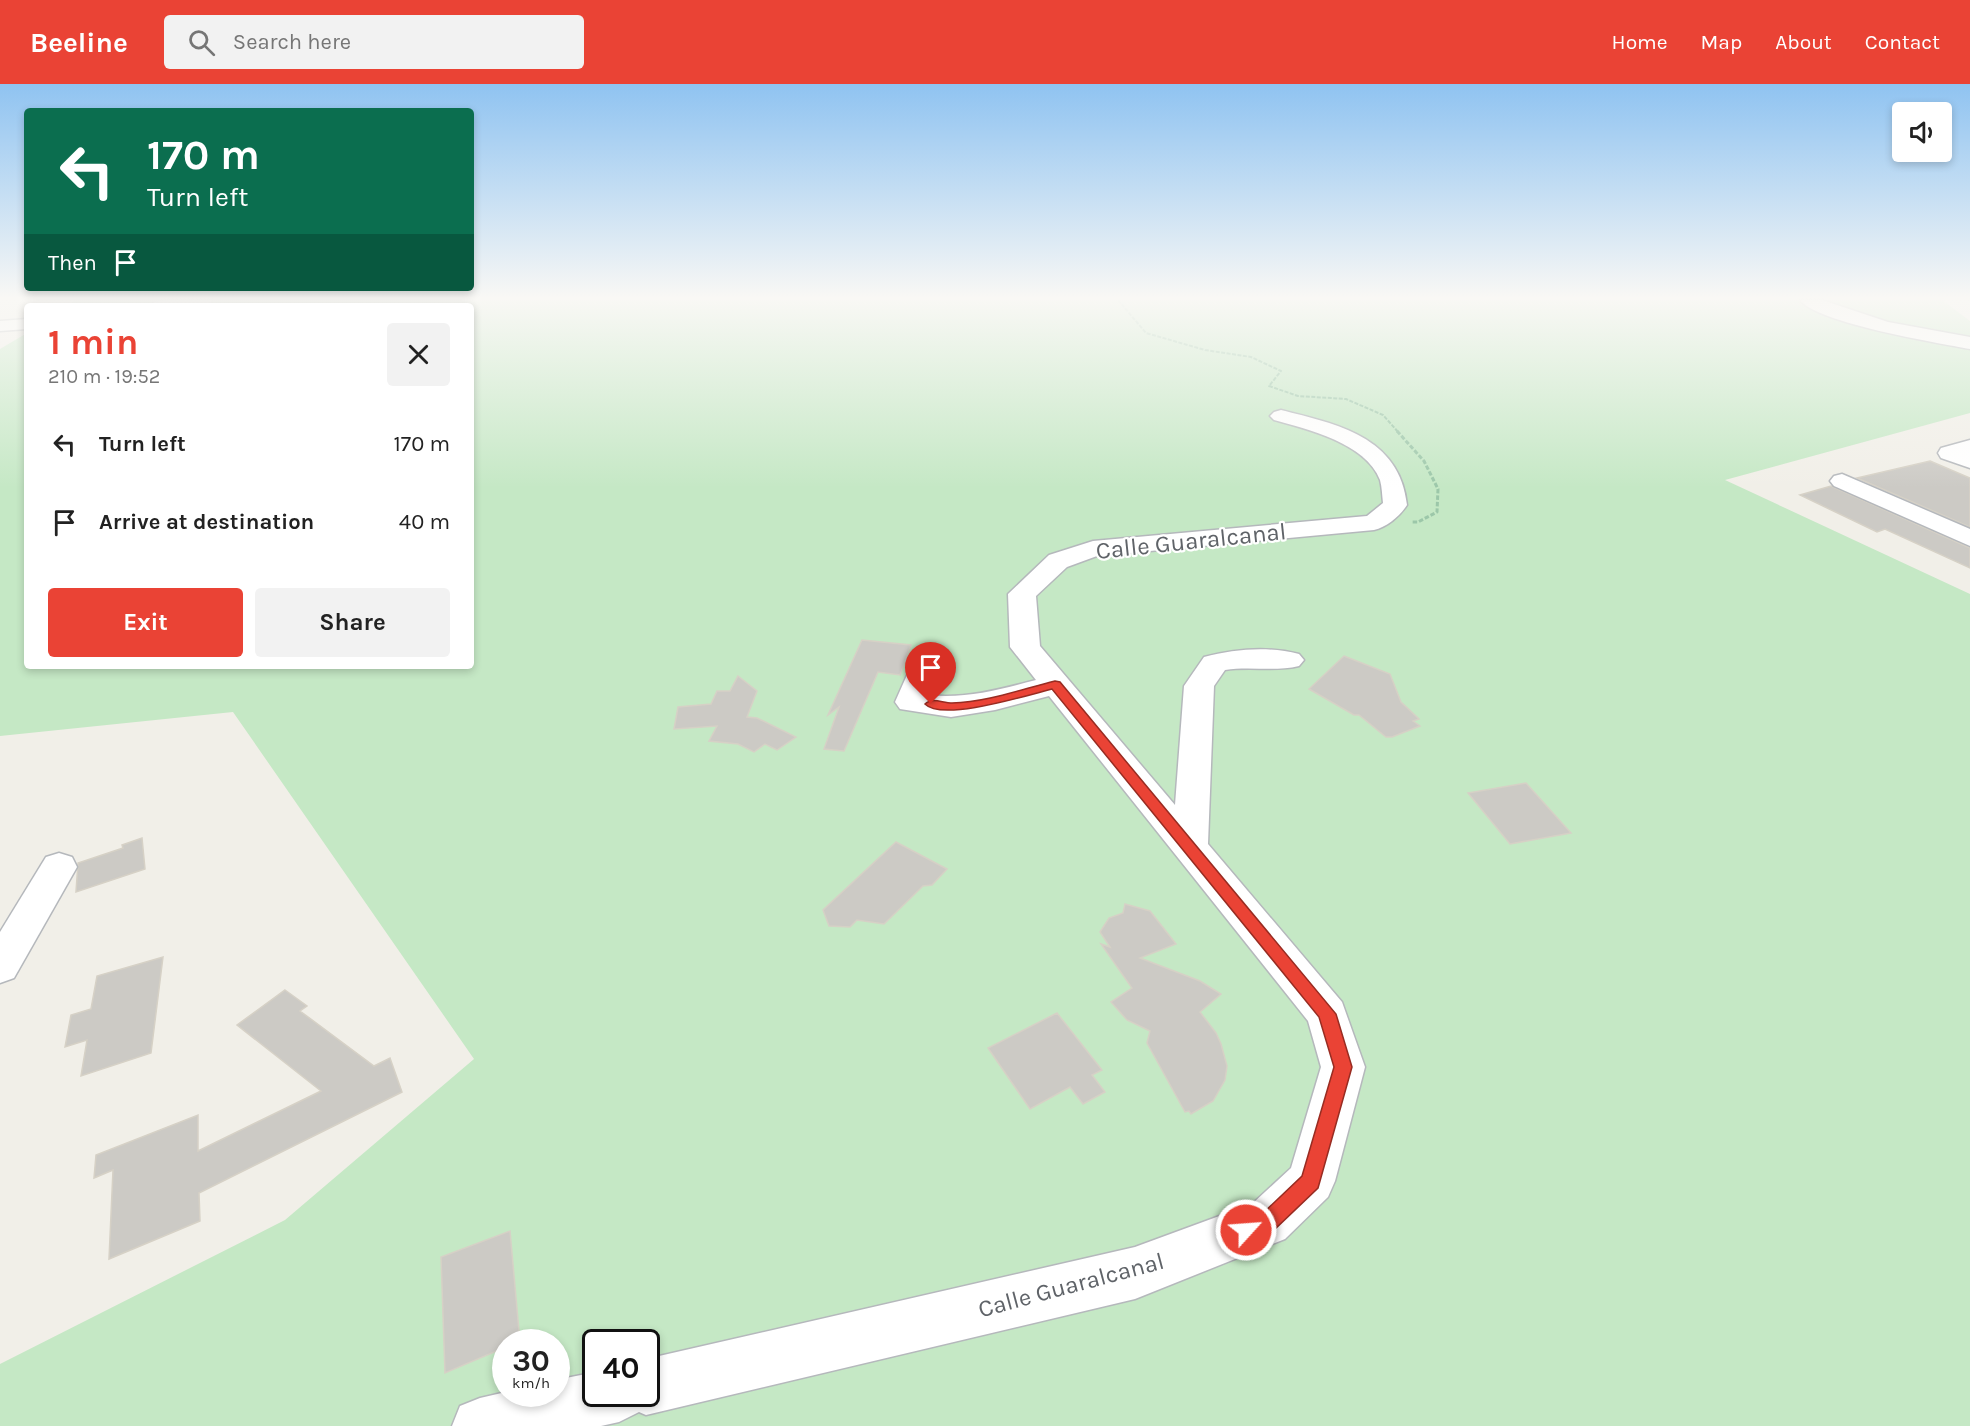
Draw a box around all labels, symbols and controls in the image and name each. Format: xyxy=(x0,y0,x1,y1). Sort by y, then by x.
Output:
search box xyxy=(164,15,584,69)
text: Beeline xyxy=(30,26,128,59)
icon: search xyxy=(185,26,218,59)
text: Search here xyxy=(233,29,351,55)
text: Home xyxy=(1612,30,1668,54)
text: Map xyxy=(1701,30,1742,54)
text: About xyxy=(1775,30,1832,54)
text: Contact xyxy=(1865,30,1940,54)
map controls xyxy=(1892,102,1952,162)
button: sound xyxy=(1892,102,1952,162)
text: 170 m xyxy=(147,130,260,180)
icon: left xyxy=(48,132,126,210)
text: Turn left xyxy=(147,181,248,213)
icon: arrive xyxy=(109,246,142,279)
text: Then xyxy=(48,250,97,276)
text: 1 min xyxy=(48,321,138,363)
button: close xyxy=(387,323,450,386)
text: 210 m · 19:52 xyxy=(48,365,160,388)
icon: left xyxy=(48,428,81,461)
text: Turn left xyxy=(99,431,186,457)
text: 170 m xyxy=(394,431,450,457)
icon: arrive xyxy=(48,506,81,539)
text: Arrive at destination xyxy=(99,509,314,535)
text: 40 m xyxy=(399,509,450,535)
street label: Calle Guaralcanal xyxy=(1094,517,1288,565)
button: Exit xyxy=(48,588,243,657)
button: Share xyxy=(255,588,450,657)
pin xyxy=(905,642,956,704)
icon: arrive xyxy=(914,651,947,684)
position arrow xyxy=(1214,1198,1278,1262)
street label: Calle Guaralcanal xyxy=(975,1247,1167,1323)
speed limit sign: 40 xyxy=(582,1329,660,1407)
text: 30 xyxy=(512,1343,550,1379)
text: km/h xyxy=(512,1374,550,1392)

